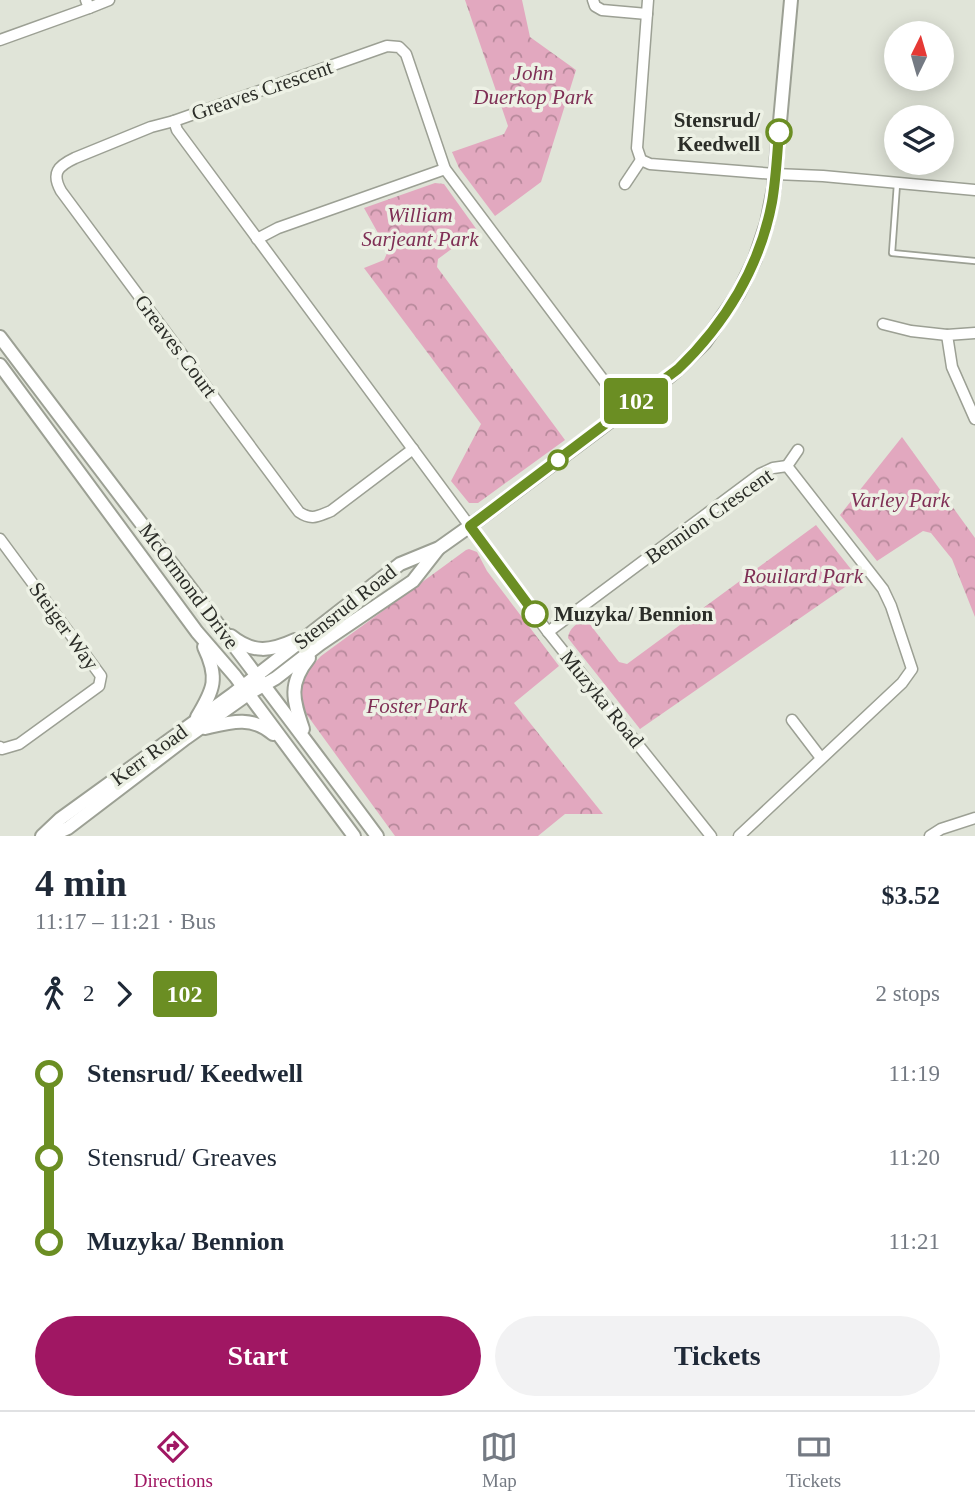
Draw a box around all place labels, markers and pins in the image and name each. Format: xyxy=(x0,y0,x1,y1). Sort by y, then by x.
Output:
place label: Stensrud/ Keedwell xyxy=(674,108,761,156)
marker: Stensrud/ Keedwell xyxy=(766,119,792,145)
unlabelled marker xyxy=(548,450,568,470)
marker: Muzyka/ Bennion xyxy=(522,601,548,627)
place label: Muzyka/ Bennion xyxy=(554,602,714,626)

